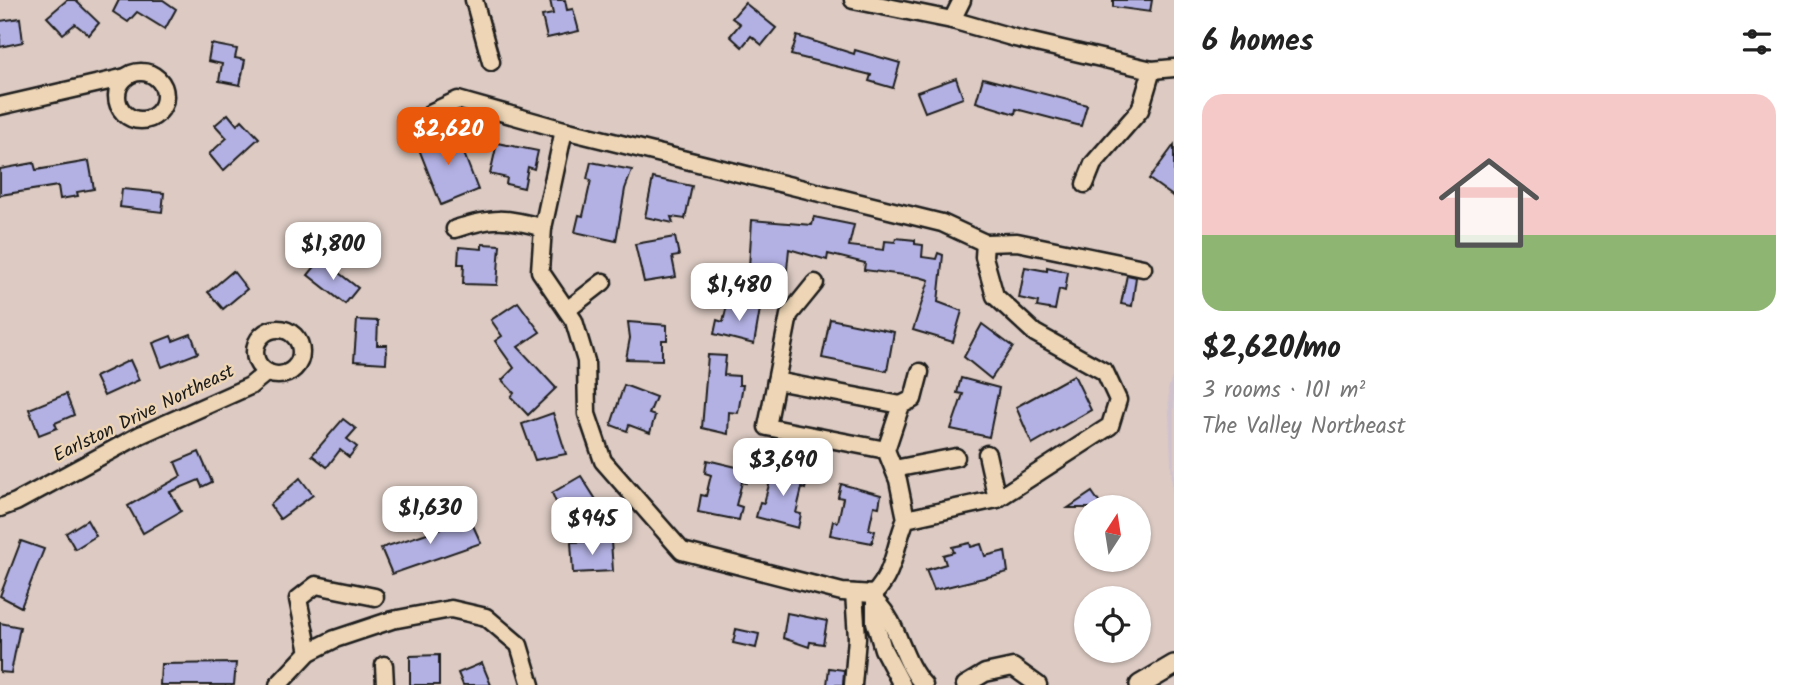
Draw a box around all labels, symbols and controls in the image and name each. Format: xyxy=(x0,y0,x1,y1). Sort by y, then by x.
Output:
text: 6 homes xyxy=(1202,18,1314,66)
icon: filters xyxy=(1738,23,1776,61)
pin: $2,620 xyxy=(391,108,505,167)
text: $2,620 xyxy=(413,112,483,148)
icon: home xyxy=(1426,140,1552,266)
pin: $1,800 xyxy=(276,222,390,282)
text: $1,800 xyxy=(301,227,365,263)
pin: $1,480 xyxy=(682,264,796,323)
text: $1,480 xyxy=(707,268,771,304)
text: $2,620/mo xyxy=(1202,325,1341,373)
street label: Earlston Drive Northeast xyxy=(48,357,240,471)
text: 3 rooms · 101 m² xyxy=(1202,373,1365,409)
text: The Valley Northeast xyxy=(1202,409,1406,445)
pin: $3,690 xyxy=(726,438,840,498)
text: $3,690 xyxy=(749,443,817,479)
pin: $1,630 xyxy=(373,486,487,546)
text: $1,630 xyxy=(398,491,462,527)
north arrow xyxy=(1074,495,1152,572)
map controls xyxy=(1074,495,1151,663)
pin: $945 xyxy=(551,498,633,557)
text: $945 xyxy=(567,502,617,538)
button: locate xyxy=(1074,586,1151,663)

